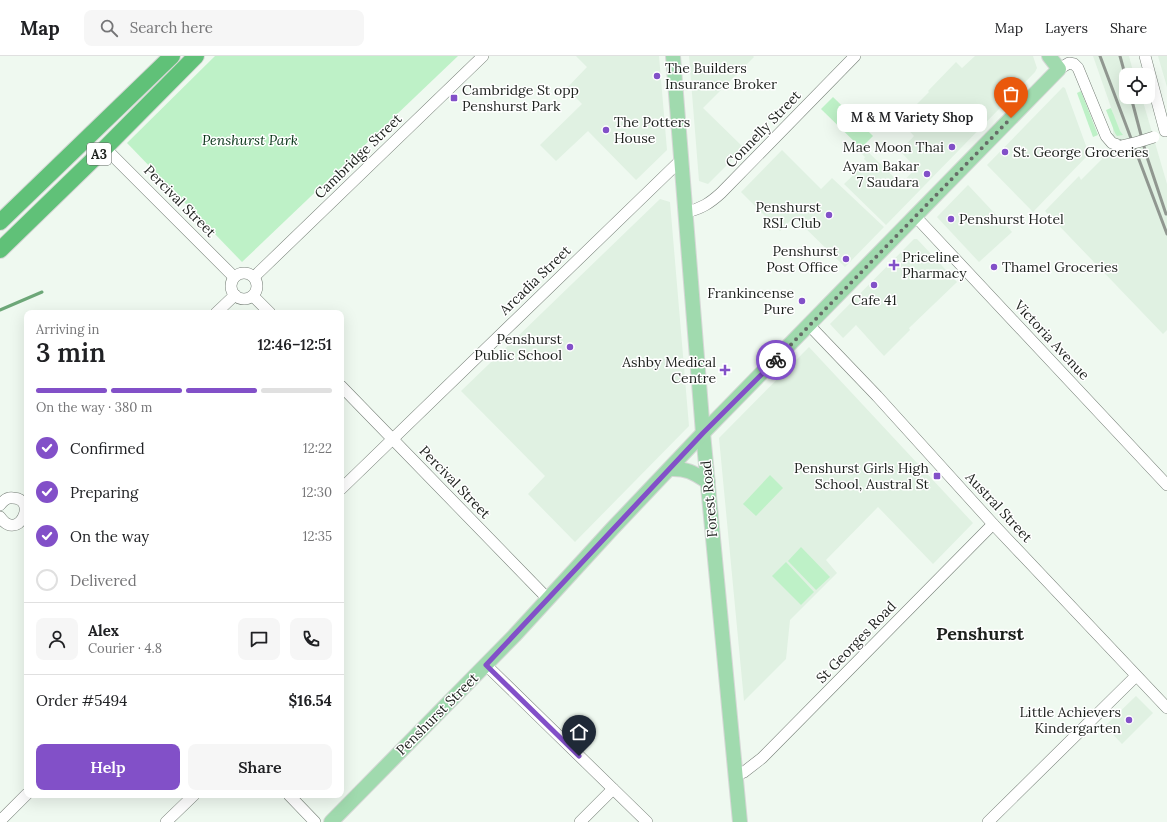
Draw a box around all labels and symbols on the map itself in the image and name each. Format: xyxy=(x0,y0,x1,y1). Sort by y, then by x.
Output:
place label: The Builders Insurance Broker xyxy=(665,59,777,93)
marker: The Builders Insurance Broker xyxy=(652,71,662,81)
pin xyxy=(994,77,1028,118)
place label: Cambridge St opp Penshurst Park xyxy=(462,81,579,115)
street label: Connelly Street xyxy=(721,86,805,172)
marker: Cambridge St opp Penshurst Park xyxy=(449,93,459,103)
callout: M & M Variety Shop xyxy=(837,104,987,132)
street label: Cambridge Street xyxy=(310,109,406,202)
place label: The Potters House xyxy=(614,113,690,147)
marker: The Potters House xyxy=(601,125,611,135)
park label: Penshurst Park xyxy=(202,131,298,149)
place label: Mae Moon Thai xyxy=(843,138,944,156)
marker: Mae Moon Thai xyxy=(947,142,957,152)
road number: A3 xyxy=(87,143,111,165)
place label: St. George Groceries xyxy=(1013,143,1149,161)
marker: St. George Groceries xyxy=(1000,147,1010,157)
place label: Ayam Bakar 7 Saudara xyxy=(842,157,919,191)
street label: Percival Street xyxy=(140,161,220,241)
marker: Ayam Bakar 7 Saudara xyxy=(922,169,932,179)
place label: Penshurst RSL Club xyxy=(755,198,822,232)
marker: Penshurst RSL Club xyxy=(824,210,834,220)
place label: Penshurst Hotel xyxy=(959,210,1064,228)
marker: Penshurst Hotel xyxy=(946,214,956,224)
street label: Arcadia Street xyxy=(495,241,575,319)
place label: Penshurst Post Office xyxy=(766,242,839,276)
place label: Priceline Pharmacy xyxy=(902,248,967,282)
marker: Penshurst Post Office xyxy=(841,254,851,264)
place label: Thamel Groceries xyxy=(1002,258,1118,276)
marker: Priceline Pharmacy xyxy=(889,260,899,270)
marker: Thamel Groceries xyxy=(989,262,999,272)
marker: Cafe 41 xyxy=(869,280,879,290)
place label: Frankincense Pure xyxy=(707,284,794,318)
place label: Cafe 41 xyxy=(851,291,897,309)
marker: Frankincense Pure xyxy=(797,296,807,306)
street label: Victoria Avenue xyxy=(1010,296,1094,384)
place label: Penshurst Public School xyxy=(474,330,563,364)
courier xyxy=(756,340,796,380)
marker: Penshurst Public School xyxy=(565,342,575,352)
place label: Ashby Medical Centre xyxy=(621,353,716,387)
marker: Ashby Medical Centre xyxy=(719,364,731,376)
street label: Percival Street xyxy=(416,442,495,523)
place label: Penshurst Girls High School, Austral St xyxy=(794,459,930,493)
street label: Forest Road xyxy=(697,460,721,538)
street label: Austral Street xyxy=(961,467,1036,546)
marker: Penshurst Girls High School, Austral St xyxy=(932,471,942,481)
street label: St Georges Road xyxy=(812,597,900,687)
district label: Penshurst xyxy=(936,622,1025,645)
street label: Penshurst Street xyxy=(392,669,482,759)
place label: Little Achievers Kindergarten xyxy=(1020,703,1121,737)
pin xyxy=(562,715,596,756)
marker: Little Achievers Kindergarten xyxy=(1124,715,1134,725)

